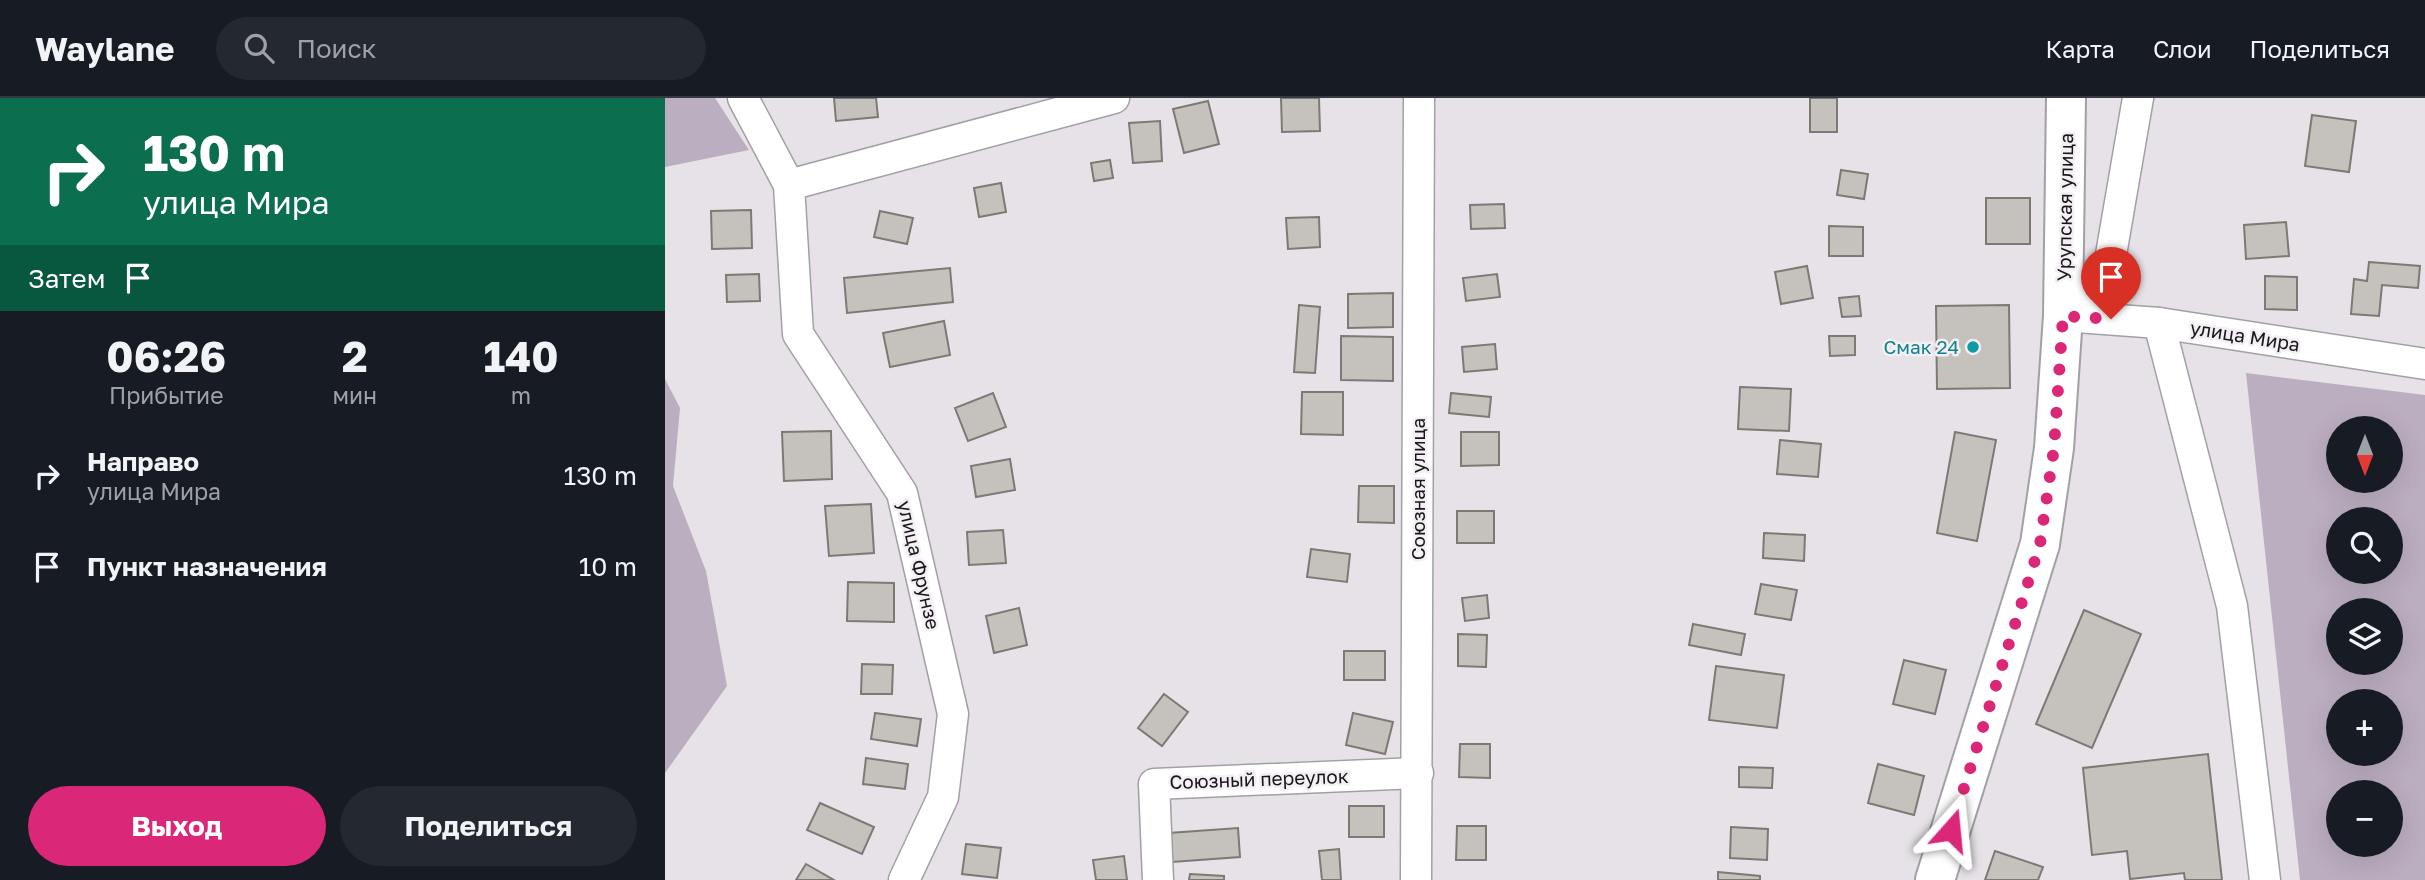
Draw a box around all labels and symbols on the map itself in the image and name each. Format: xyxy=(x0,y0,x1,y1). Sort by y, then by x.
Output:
street label: Урупская улица xyxy=(2052,133,2077,281)
pin xyxy=(2081,247,2141,319)
street label: улица Мира xyxy=(2189,315,2302,356)
place label: Смак 24 xyxy=(1883,335,1959,358)
marker: Смак 24 xyxy=(1965,339,1981,355)
north arrow xyxy=(2326,416,2403,494)
street label: Союзная улица xyxy=(1406,418,1429,560)
street label: улица Фрунзе xyxy=(894,498,945,631)
street label: Союзный переулок xyxy=(1169,764,1349,793)
position arrow xyxy=(1914,793,1988,867)

